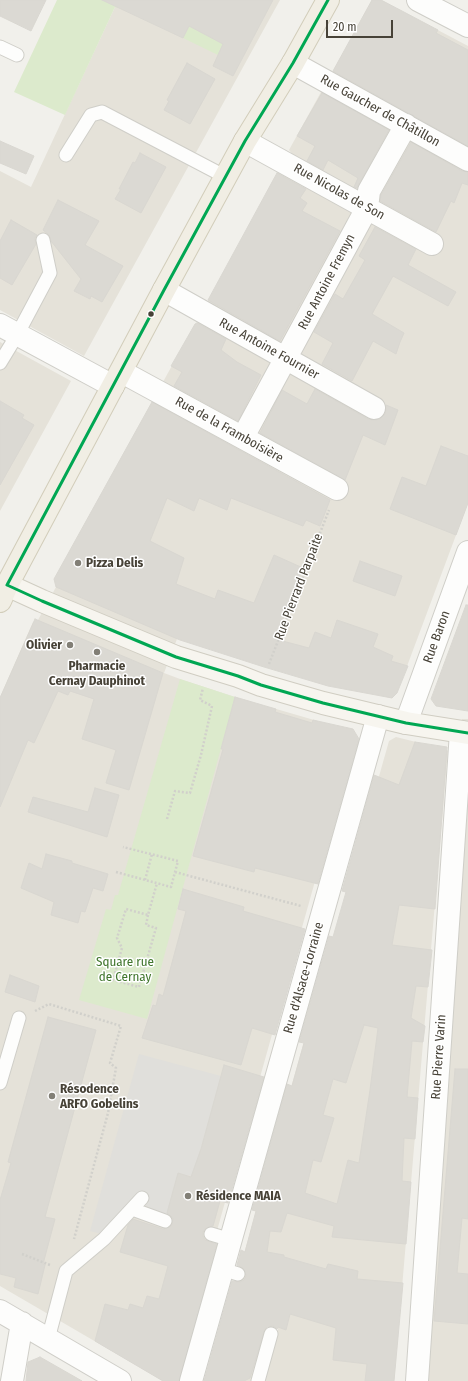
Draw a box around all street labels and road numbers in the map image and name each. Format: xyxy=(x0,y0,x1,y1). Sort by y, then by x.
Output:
street label: Rue Gaucher de Châtillon xyxy=(317,72,443,150)
street label: Rue Nicolas de Son xyxy=(291,161,387,223)
street label: Rue Antoine Fremyn xyxy=(295,232,359,332)
street label: Rue Antoine Fournier xyxy=(216,315,322,383)
street label: Rue de la Framboisière xyxy=(172,394,286,466)
street label: Rue Pierrard Parpaite xyxy=(271,531,327,643)
street label: Rue Baron xyxy=(420,609,454,665)
street label: Rue d'Alsace-Lorraine xyxy=(281,921,327,1035)
street label: Rue Pierre Varin xyxy=(428,1014,450,1100)

